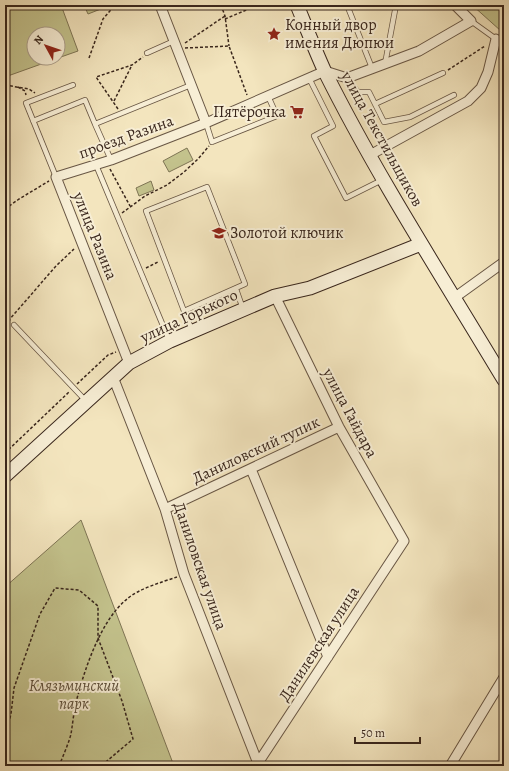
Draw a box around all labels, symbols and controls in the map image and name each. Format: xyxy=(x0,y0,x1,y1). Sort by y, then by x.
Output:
place label: Конный двор имения Дюпюи xyxy=(285,14,394,54)
north arrow xyxy=(26,26,66,66)
place icon: Конный двор имения Дюпюи xyxy=(266,26,282,42)
text: N xyxy=(30,32,47,48)
street label: улица Текстильщиков xyxy=(335,66,428,211)
place label: Пятёрочка xyxy=(213,101,287,123)
supermarket icon: Пятёрочка xyxy=(289,104,305,120)
street label: проезд Разина xyxy=(75,109,177,164)
street label: улица Разина xyxy=(67,188,123,284)
place label: Золотой ключик xyxy=(230,222,344,244)
school or university icon: Золотой ключик xyxy=(211,225,227,241)
street label: улица Горького xyxy=(136,284,241,349)
street label: улица Гайдара xyxy=(317,363,383,462)
street label: Даниловский тупик xyxy=(189,411,323,489)
street label: Даниловская улица xyxy=(168,499,232,634)
street label: Данилевская улица xyxy=(274,582,365,706)
park label: Клязьминский парк xyxy=(29,675,119,715)
scale bar xyxy=(355,719,420,745)
text: 50 m xyxy=(361,725,385,741)

